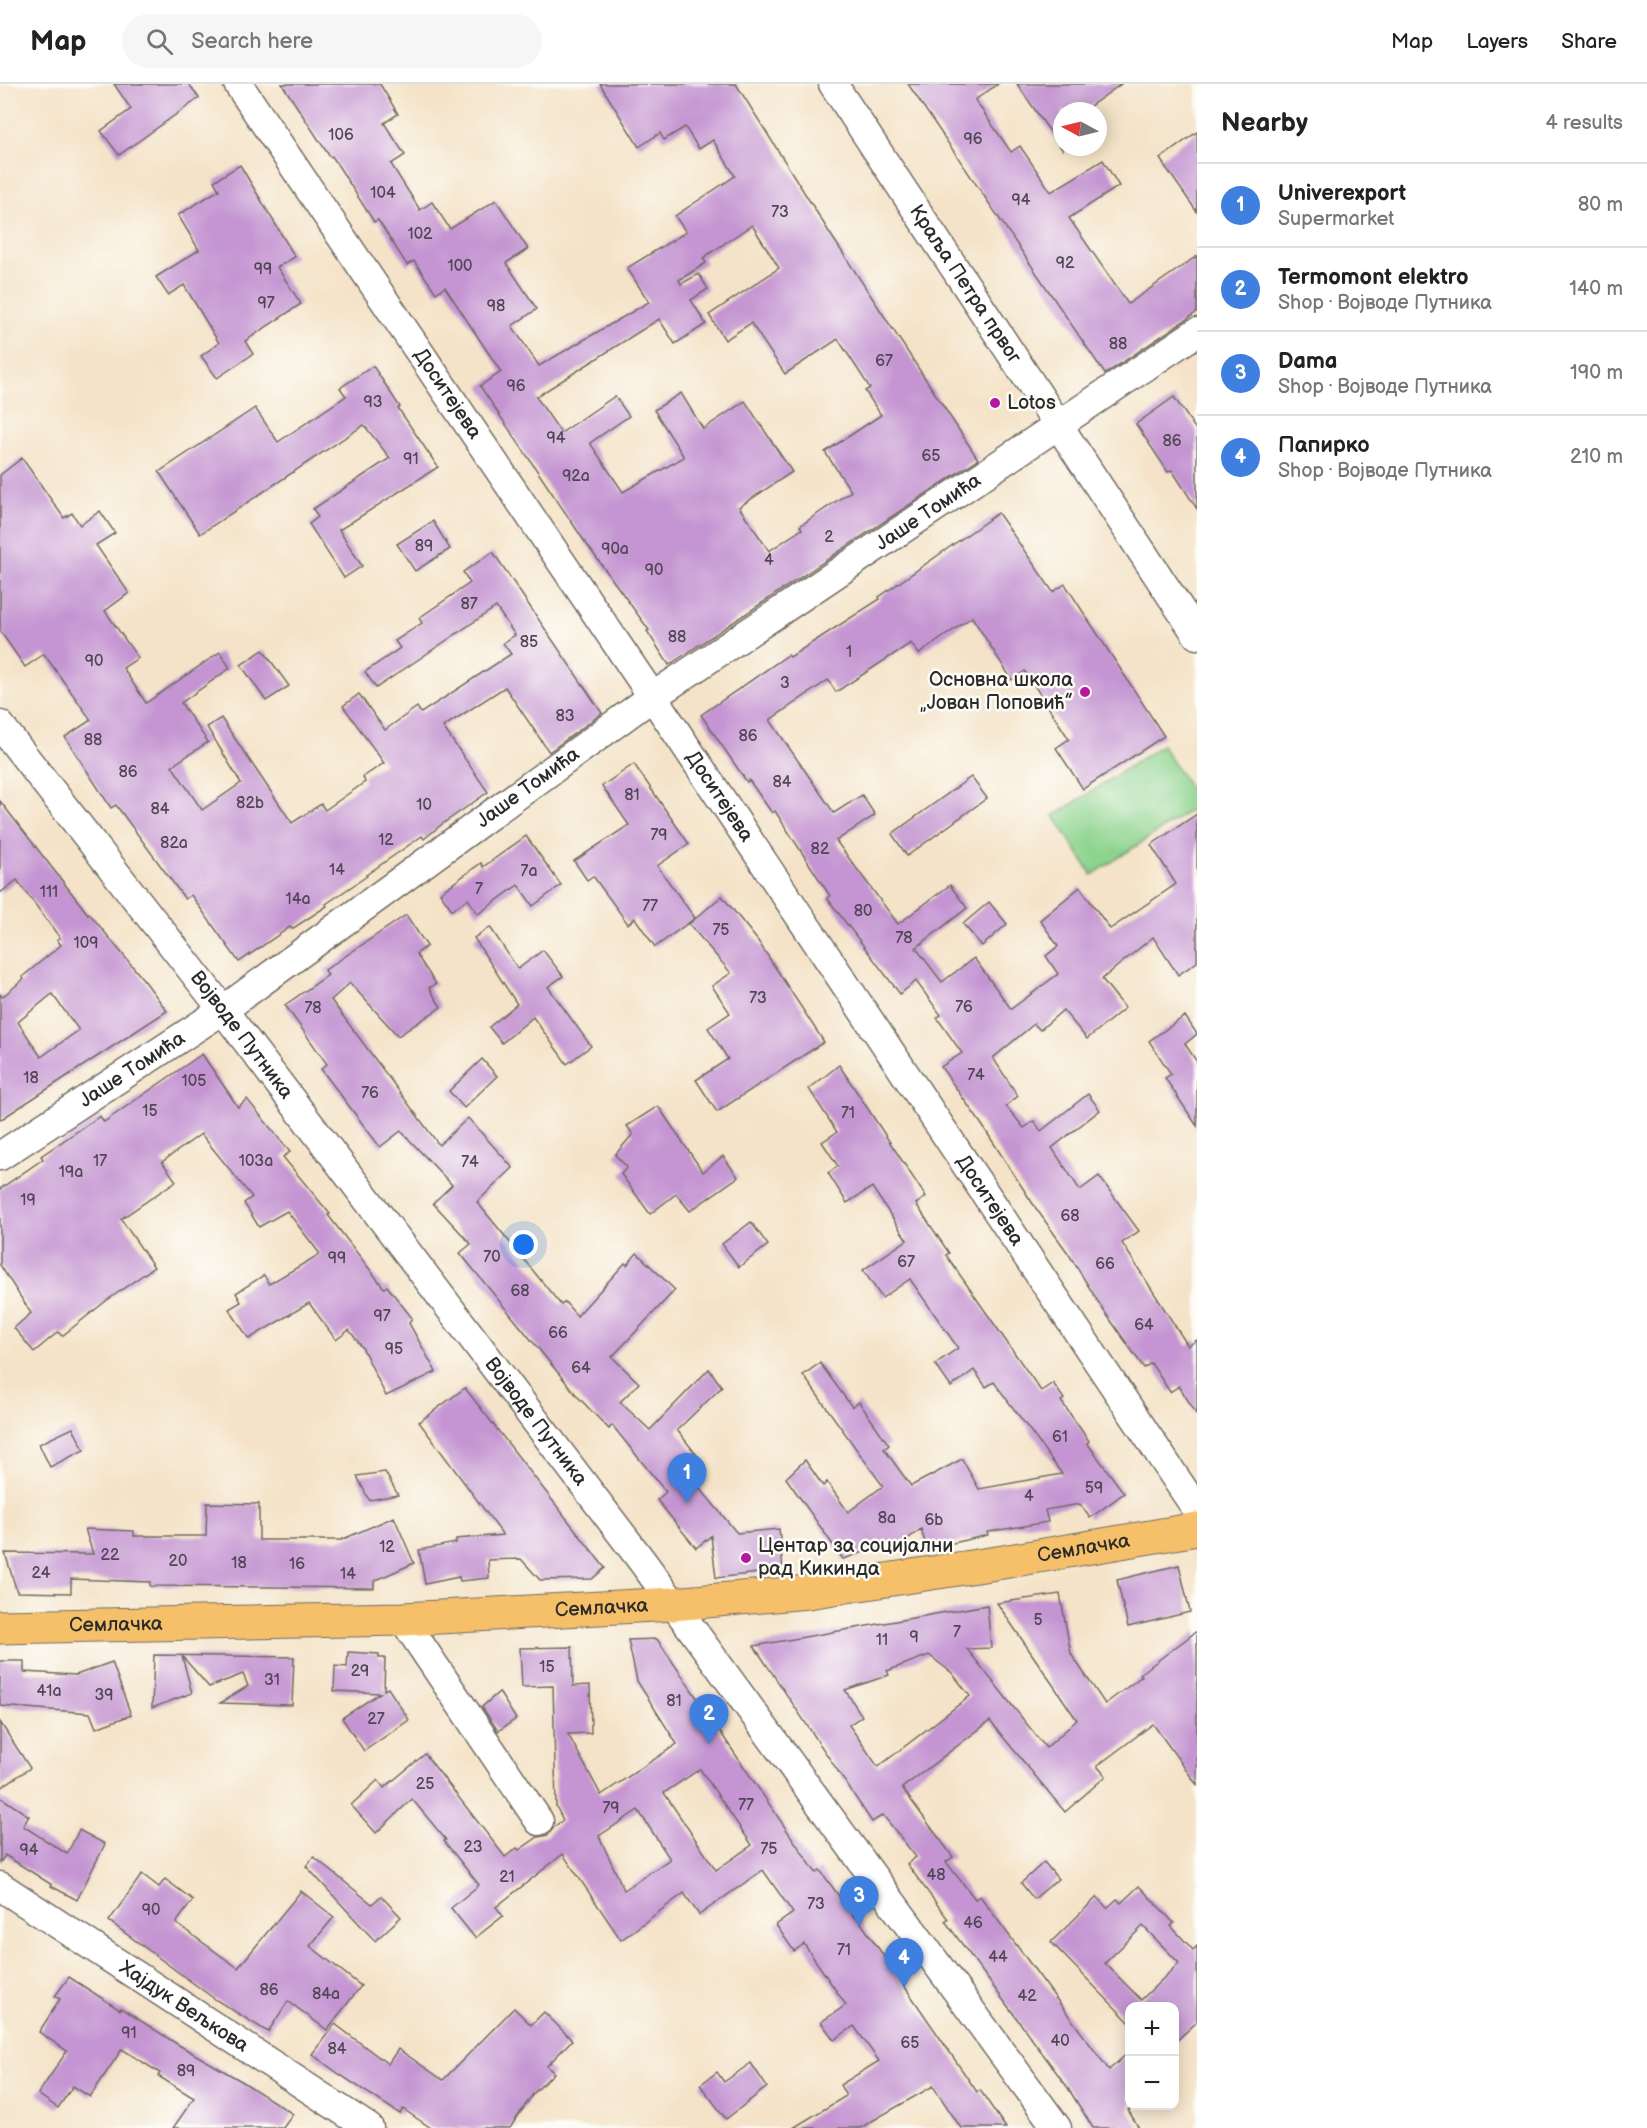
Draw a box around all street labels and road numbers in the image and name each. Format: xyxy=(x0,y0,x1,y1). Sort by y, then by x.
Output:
street label: Краља Петра првог xyxy=(904,200,1026,368)
street label: Доситејева xyxy=(408,344,487,444)
street label: Јаше Томића xyxy=(871,468,985,556)
street label: Јаше Томића xyxy=(472,742,584,833)
street label: Доситејева xyxy=(681,747,759,847)
street label: Војводе Путника xyxy=(185,966,298,1104)
street label: Јаше Томића xyxy=(75,1026,190,1113)
street label: Доситејева xyxy=(951,1151,1029,1251)
street label: Војводе Путника xyxy=(480,1353,593,1491)
street label: Семлачка xyxy=(1035,1529,1132,1568)
street label: Семлачка xyxy=(554,1593,649,1623)
street label: Семлачка xyxy=(69,1612,163,1638)
street label: Хајдук Вељкова xyxy=(115,1956,253,2058)

